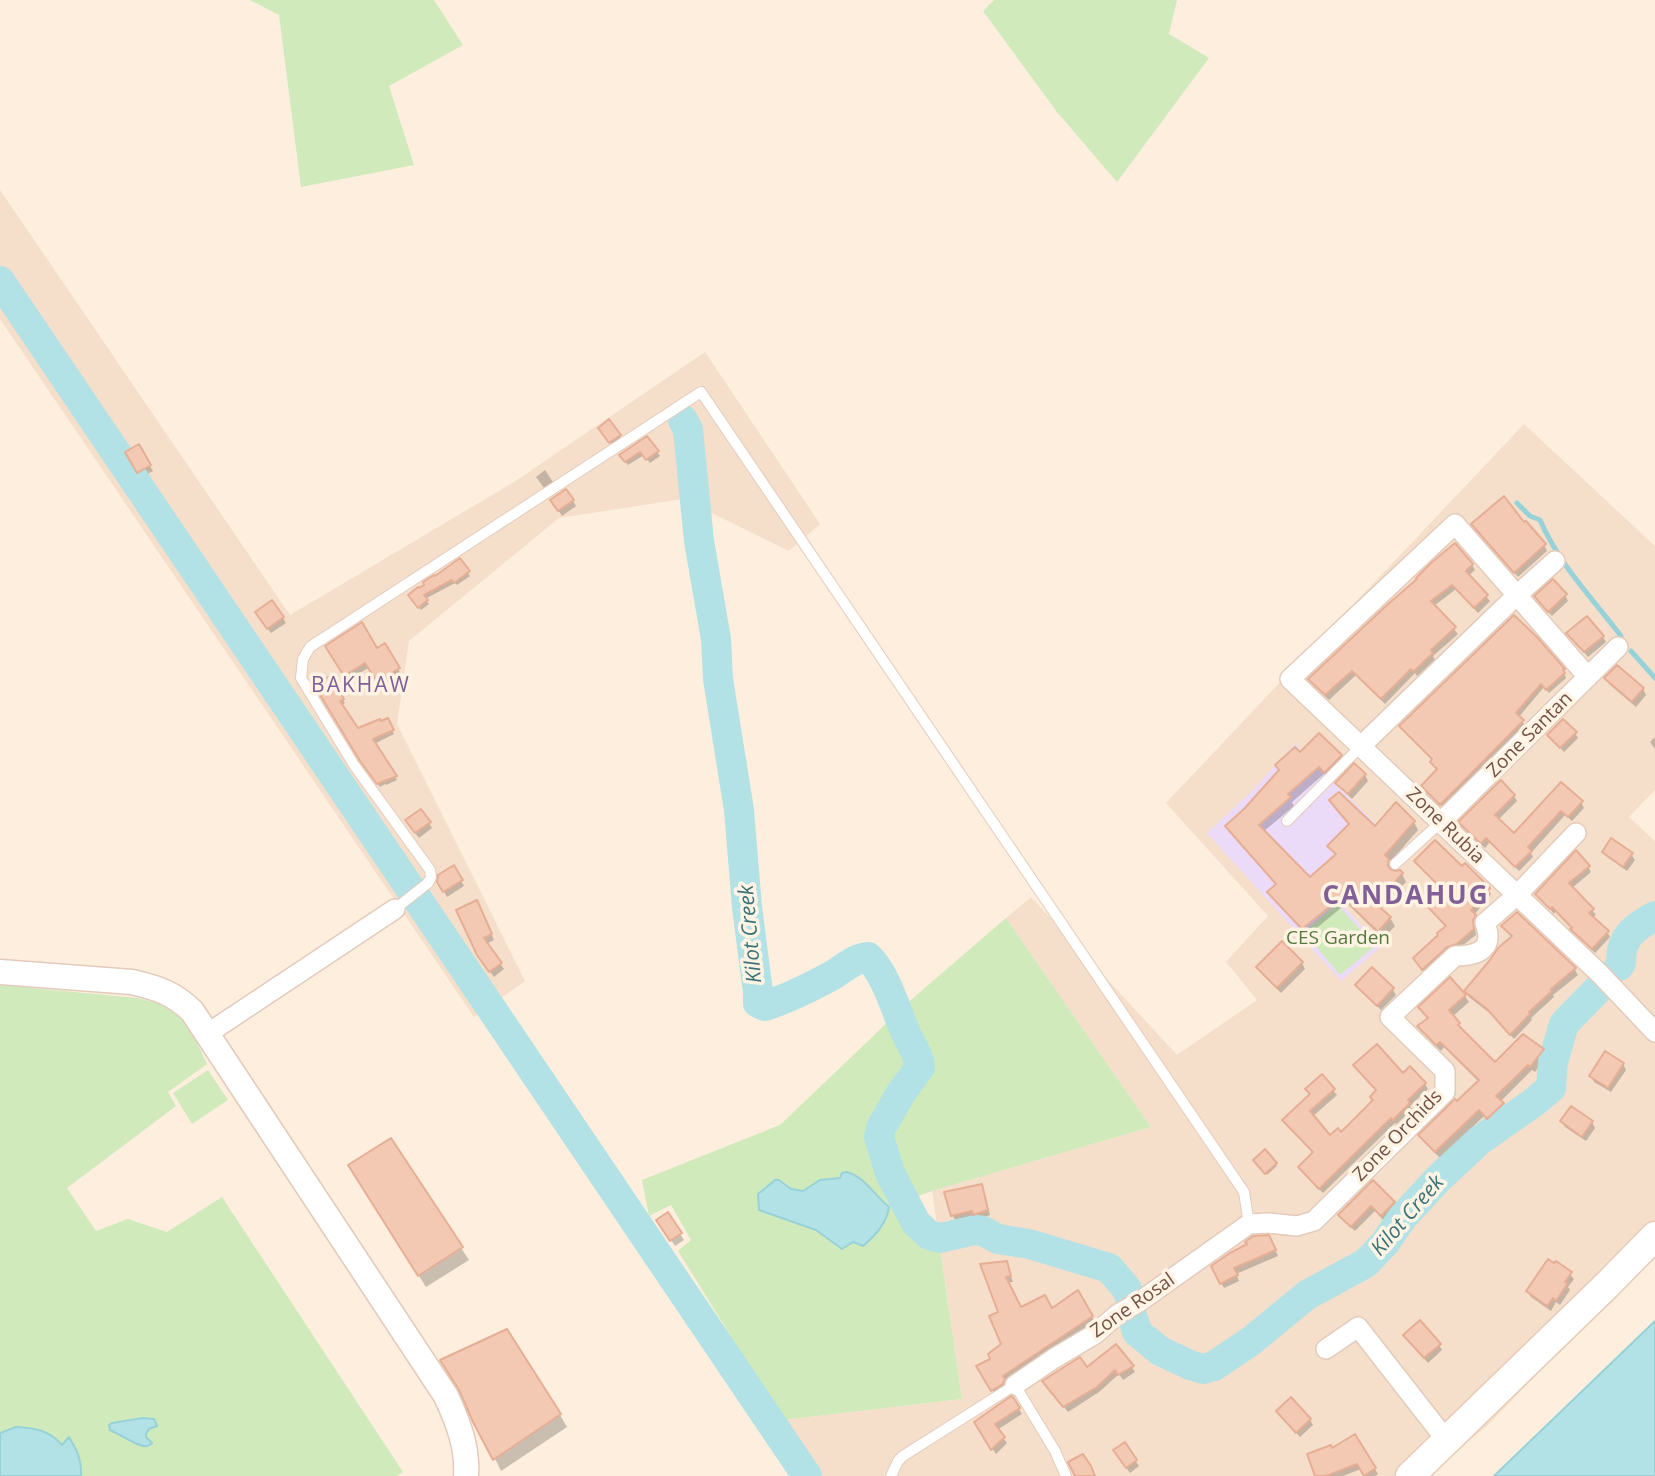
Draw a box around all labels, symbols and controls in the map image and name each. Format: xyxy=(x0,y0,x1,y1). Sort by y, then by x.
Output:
district label: BAKHAW xyxy=(312,673,410,699)
street label: Zone Santan xyxy=(1483,688,1577,782)
street label: Zone Rubia xyxy=(1401,783,1489,869)
district label: CANDAHUG xyxy=(1323,881,1489,913)
water label: Kilot Creek xyxy=(734,884,768,984)
park label: CES Garden xyxy=(1286,928,1390,950)
street label: Zone Orchids xyxy=(1349,1086,1447,1186)
water label: Kilot Creek xyxy=(1366,1171,1450,1261)
street label: Zone Rosal xyxy=(1087,1269,1179,1343)

